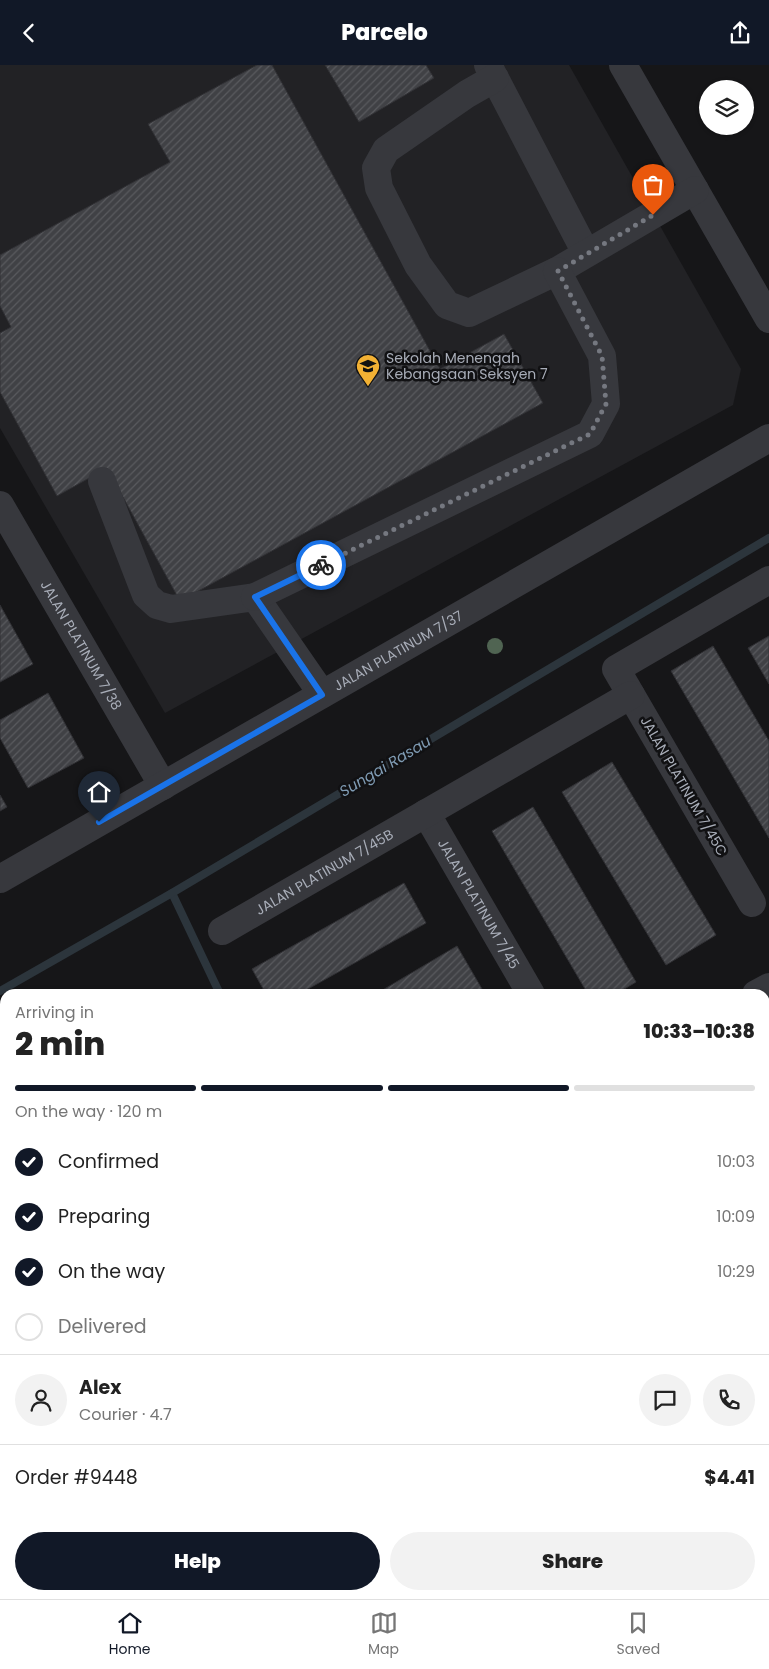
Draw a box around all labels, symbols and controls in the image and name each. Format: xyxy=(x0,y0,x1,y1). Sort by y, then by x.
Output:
text: Parcelo xyxy=(341,17,428,48)
icon: back xyxy=(15,19,43,47)
icon: share xyxy=(726,19,754,47)
map controls xyxy=(699,80,754,135)
button: layers xyxy=(699,80,754,135)
pin xyxy=(632,164,674,215)
icon: bag xyxy=(639,171,667,199)
place label: Sekolah Menengah Kebangsaan Seksyen 7 xyxy=(386,348,548,384)
school or university icon: Sekolah Menengah Kebangsaan Seksyen 7 xyxy=(355,353,381,387)
courier xyxy=(296,540,346,590)
icon: bike xyxy=(307,551,335,579)
street label: JALAN PLATINUM 7/38 xyxy=(36,576,127,714)
street label: JALAN PLATINUM 7/37 xyxy=(330,606,467,696)
street label: JALAN PLATINUM 7/45C xyxy=(636,712,732,860)
water label: Sungai Rasau xyxy=(335,730,435,802)
pin xyxy=(78,771,120,822)
icon: home xyxy=(85,778,113,806)
street label: JALAN PLATINUM 7/45B xyxy=(252,824,397,920)
street label: JALAN PLATINUM 7/45 xyxy=(433,835,524,973)
text: Arriving in xyxy=(15,1001,94,1024)
text: 10:33–10:38 xyxy=(644,1018,755,1045)
text: 2 min xyxy=(15,1021,105,1066)
text: On the way · 120 m xyxy=(15,1100,162,1123)
icon: check xyxy=(15,1148,43,1176)
text: Confirmed xyxy=(58,1148,159,1175)
text: 10:03 xyxy=(717,1150,755,1173)
icon: check xyxy=(15,1203,43,1231)
text: Preparing xyxy=(58,1203,150,1230)
text: 10:09 xyxy=(716,1205,755,1228)
icon: check xyxy=(15,1258,43,1286)
text: On the way xyxy=(58,1258,165,1285)
text: 10:29 xyxy=(717,1260,755,1283)
text: Delivered xyxy=(58,1313,147,1340)
button: person xyxy=(15,1374,67,1426)
text: Alex xyxy=(79,1374,121,1401)
button: chat xyxy=(639,1374,691,1426)
button: phone xyxy=(703,1374,755,1426)
text: Courier · 4.7 xyxy=(79,1403,172,1426)
text: Order #9448 xyxy=(15,1464,138,1491)
text: $4.41 xyxy=(704,1464,755,1491)
button: Help xyxy=(15,1532,380,1590)
button: Share xyxy=(390,1532,755,1590)
tab: Home xyxy=(109,1609,151,1660)
tab: Map xyxy=(368,1609,399,1660)
tab: Saved xyxy=(617,1609,660,1660)

